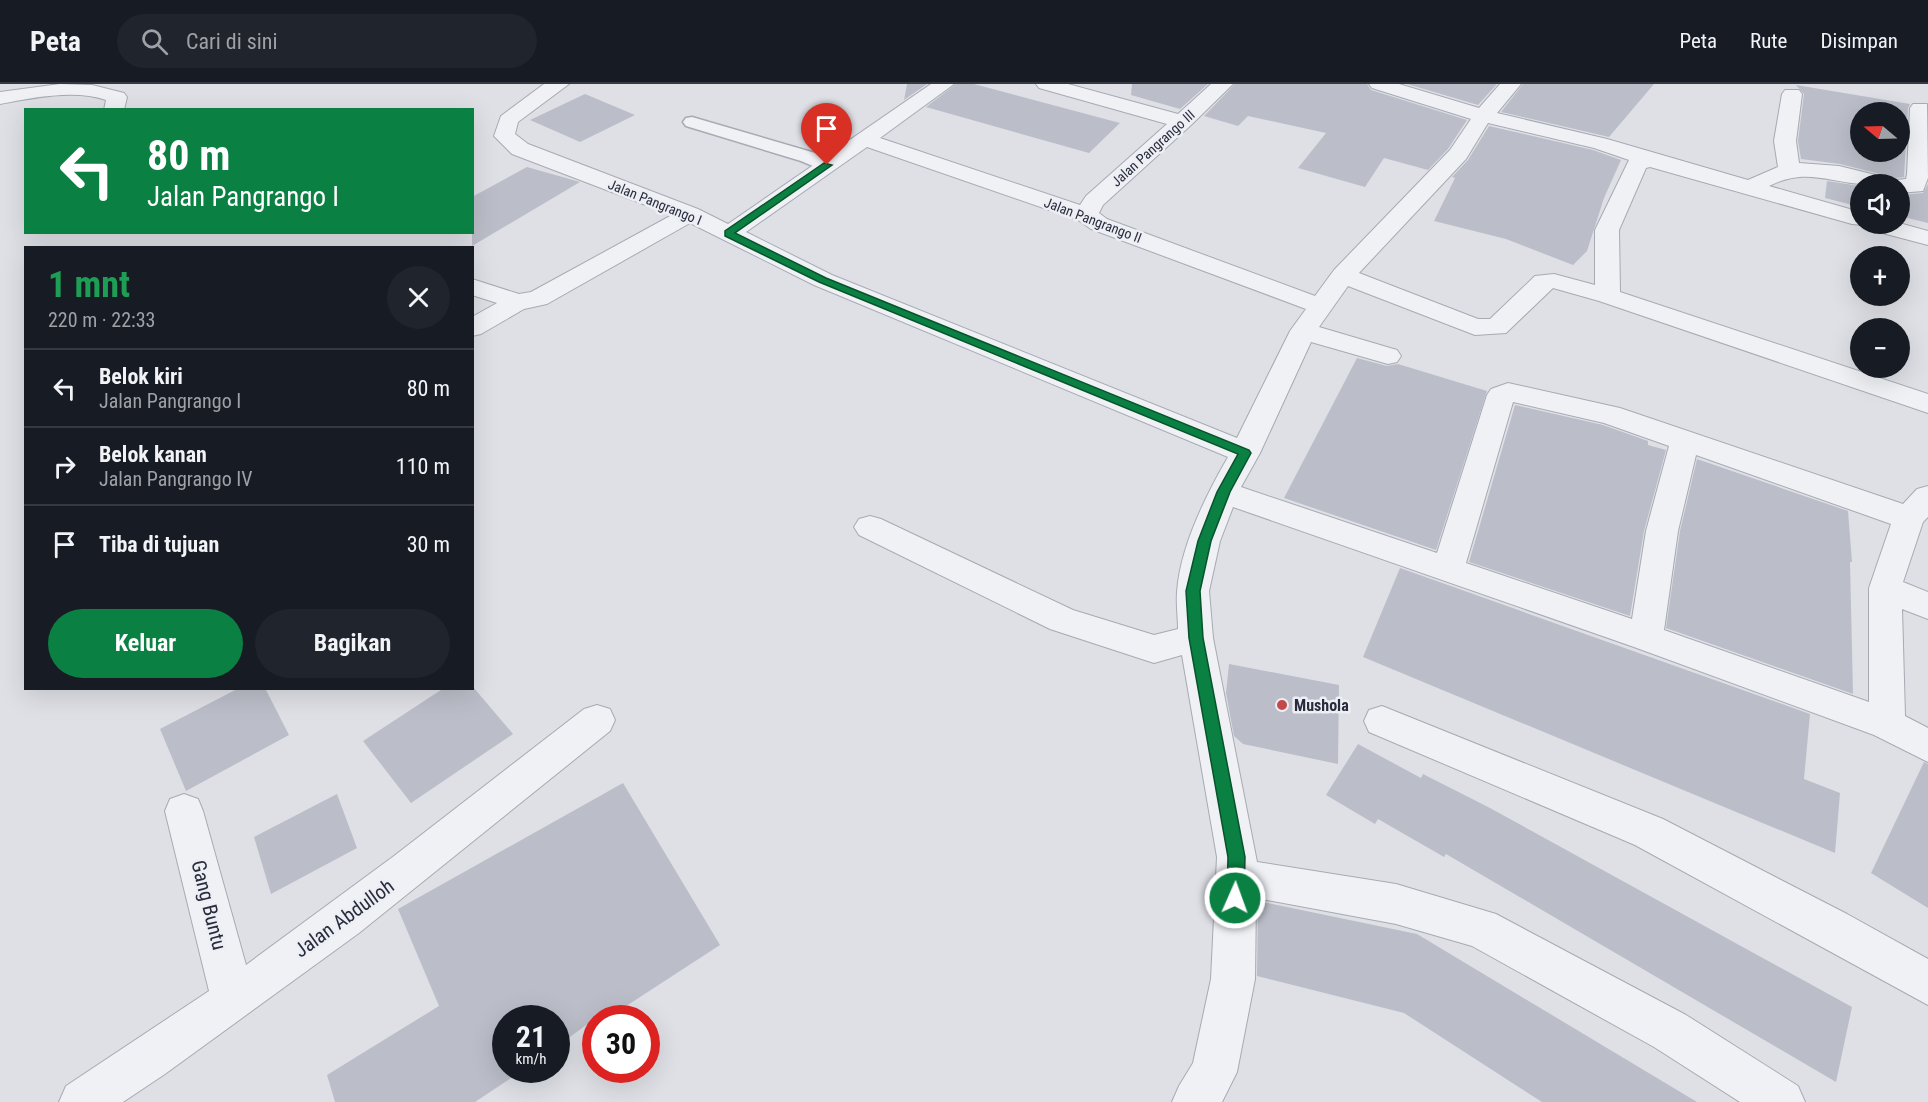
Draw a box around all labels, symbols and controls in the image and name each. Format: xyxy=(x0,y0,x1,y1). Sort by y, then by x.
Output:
search box xyxy=(117,14,537,68)
text: Peta xyxy=(30,25,81,58)
icon: search xyxy=(138,25,171,58)
text: Cari di sini xyxy=(186,29,278,54)
text: Peta xyxy=(1679,29,1717,53)
text: Rute xyxy=(1750,29,1787,53)
text: Disimpan xyxy=(1820,29,1898,53)
north arrow xyxy=(1850,102,1910,162)
map controls xyxy=(1850,102,1910,378)
pin xyxy=(801,103,852,165)
street label: Jalan Pangrango III xyxy=(1108,106,1198,190)
icon: arrive xyxy=(810,112,843,145)
text: 80 m xyxy=(147,131,230,180)
icon: left xyxy=(48,132,126,210)
button: sound xyxy=(1850,174,1910,234)
street label: Jalan Pangrango I xyxy=(606,176,704,228)
text: Jalan Pangrango I xyxy=(147,181,339,213)
street label: Jalan Pangrango II xyxy=(1042,194,1144,246)
button: + xyxy=(1850,246,1910,306)
text: 1 mnt xyxy=(48,264,130,306)
button: close xyxy=(387,266,450,329)
text: 220 m · 22:33 xyxy=(48,308,155,332)
button: − xyxy=(1850,318,1910,378)
text: Belok kiri xyxy=(99,364,183,389)
icon: left xyxy=(48,372,81,405)
text: 80 m xyxy=(407,376,450,401)
text: Jalan Pangrango I xyxy=(99,389,241,413)
text: Belok kanan xyxy=(99,442,207,467)
icon: right xyxy=(48,450,81,483)
text: 110 m xyxy=(396,454,450,479)
text: Jalan Pangrango IV xyxy=(99,467,252,491)
icon: arrive xyxy=(48,528,81,561)
text: Tiba di tujuan xyxy=(99,532,219,557)
text: 30 m xyxy=(407,532,450,557)
button: Keluar xyxy=(48,609,243,678)
button: Bagikan xyxy=(255,609,450,678)
place label: Mushola xyxy=(1294,696,1349,715)
marker: Mushola xyxy=(1275,698,1289,712)
street label: Gang Buntu xyxy=(186,858,232,952)
position arrow xyxy=(1203,866,1267,930)
street label: Jalan Abdulloh xyxy=(289,874,399,962)
speed limit sign: 30 xyxy=(582,1005,660,1083)
text: 21 xyxy=(516,1019,546,1054)
text: km/h xyxy=(516,1050,546,1068)

